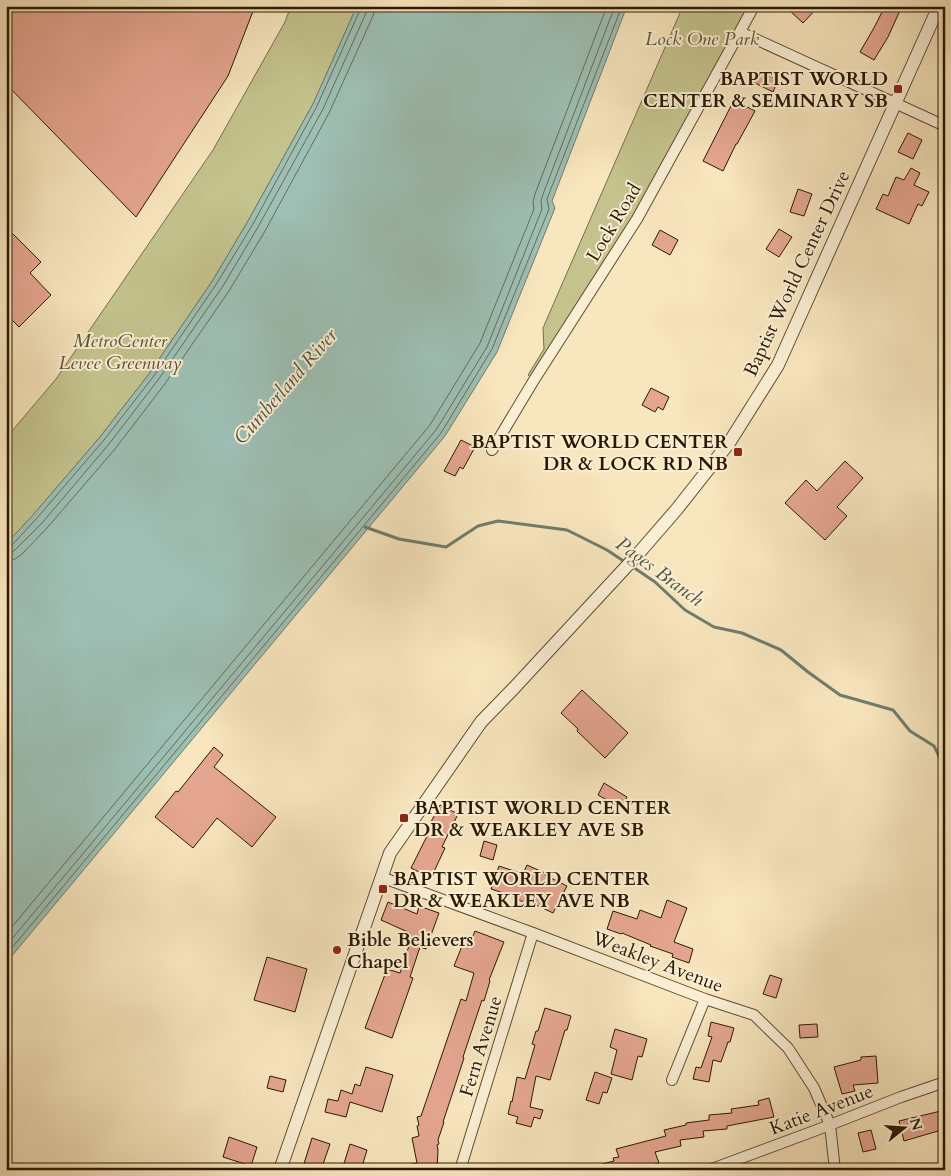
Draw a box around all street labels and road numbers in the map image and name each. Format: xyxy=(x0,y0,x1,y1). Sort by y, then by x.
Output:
street label: Baptist World Center Drive xyxy=(738,166,856,381)
street label: Lock Road xyxy=(580,178,648,267)
street label: Weakley Avenue xyxy=(588,925,727,999)
street label: Fern Avenue xyxy=(453,993,509,1100)
street label: Katie Avenue xyxy=(766,1078,877,1142)

